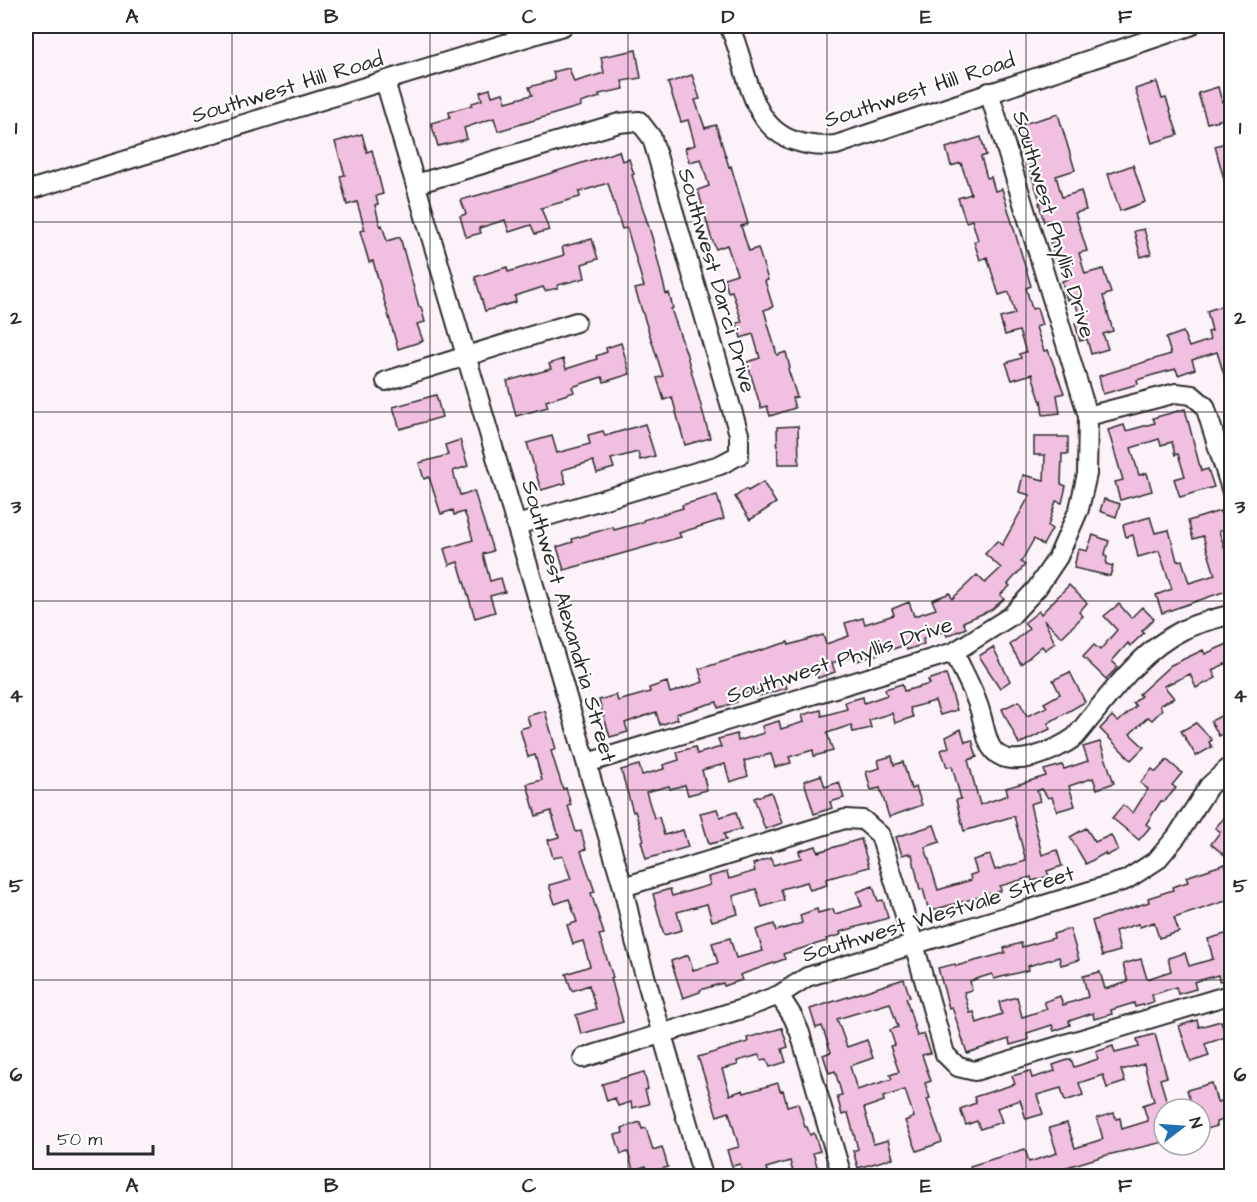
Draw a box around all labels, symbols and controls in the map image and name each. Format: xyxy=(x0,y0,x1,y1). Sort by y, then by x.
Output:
text: A xyxy=(126,3,139,31)
text: B xyxy=(324,3,339,31)
text: C xyxy=(522,3,537,31)
text: D xyxy=(722,3,735,31)
text: E xyxy=(920,3,932,31)
text: F xyxy=(1118,3,1133,31)
street label: Southwest Hill Road xyxy=(188,44,387,131)
street label: Southwest Hill Road xyxy=(820,45,1019,136)
street label: Southwest Phyllis Drive xyxy=(1003,107,1103,342)
text: 1 xyxy=(15,114,18,142)
text: 1 xyxy=(1239,114,1242,142)
street label: Southwest Darci Drive xyxy=(670,164,764,397)
text: 2 xyxy=(9,304,22,332)
text: 2 xyxy=(1233,304,1246,332)
street label: Southwest Alexandria Street xyxy=(513,477,624,766)
text: 3 xyxy=(10,493,22,521)
text: 3 xyxy=(1234,493,1246,521)
street label: Southwest Phyllis Drive xyxy=(722,609,957,713)
text: 4 xyxy=(9,682,23,710)
text: 4 xyxy=(1233,682,1247,710)
street label: Southwest Westvale Street xyxy=(799,858,1078,971)
text: 5 xyxy=(9,872,24,900)
text: 5 xyxy=(1233,872,1248,900)
text: 6 xyxy=(10,1061,23,1089)
text: 6 xyxy=(1234,1061,1247,1089)
north arrow xyxy=(1152,1097,1212,1157)
text: N xyxy=(1183,1115,1207,1131)
scale bar xyxy=(48,1118,153,1156)
text: 50 m xyxy=(57,1127,102,1152)
text: A xyxy=(126,1172,139,1200)
text: B xyxy=(324,1172,339,1200)
text: C xyxy=(522,1172,537,1200)
text: D xyxy=(722,1172,735,1200)
text: E xyxy=(920,1172,932,1200)
text: F xyxy=(1118,1172,1133,1200)

